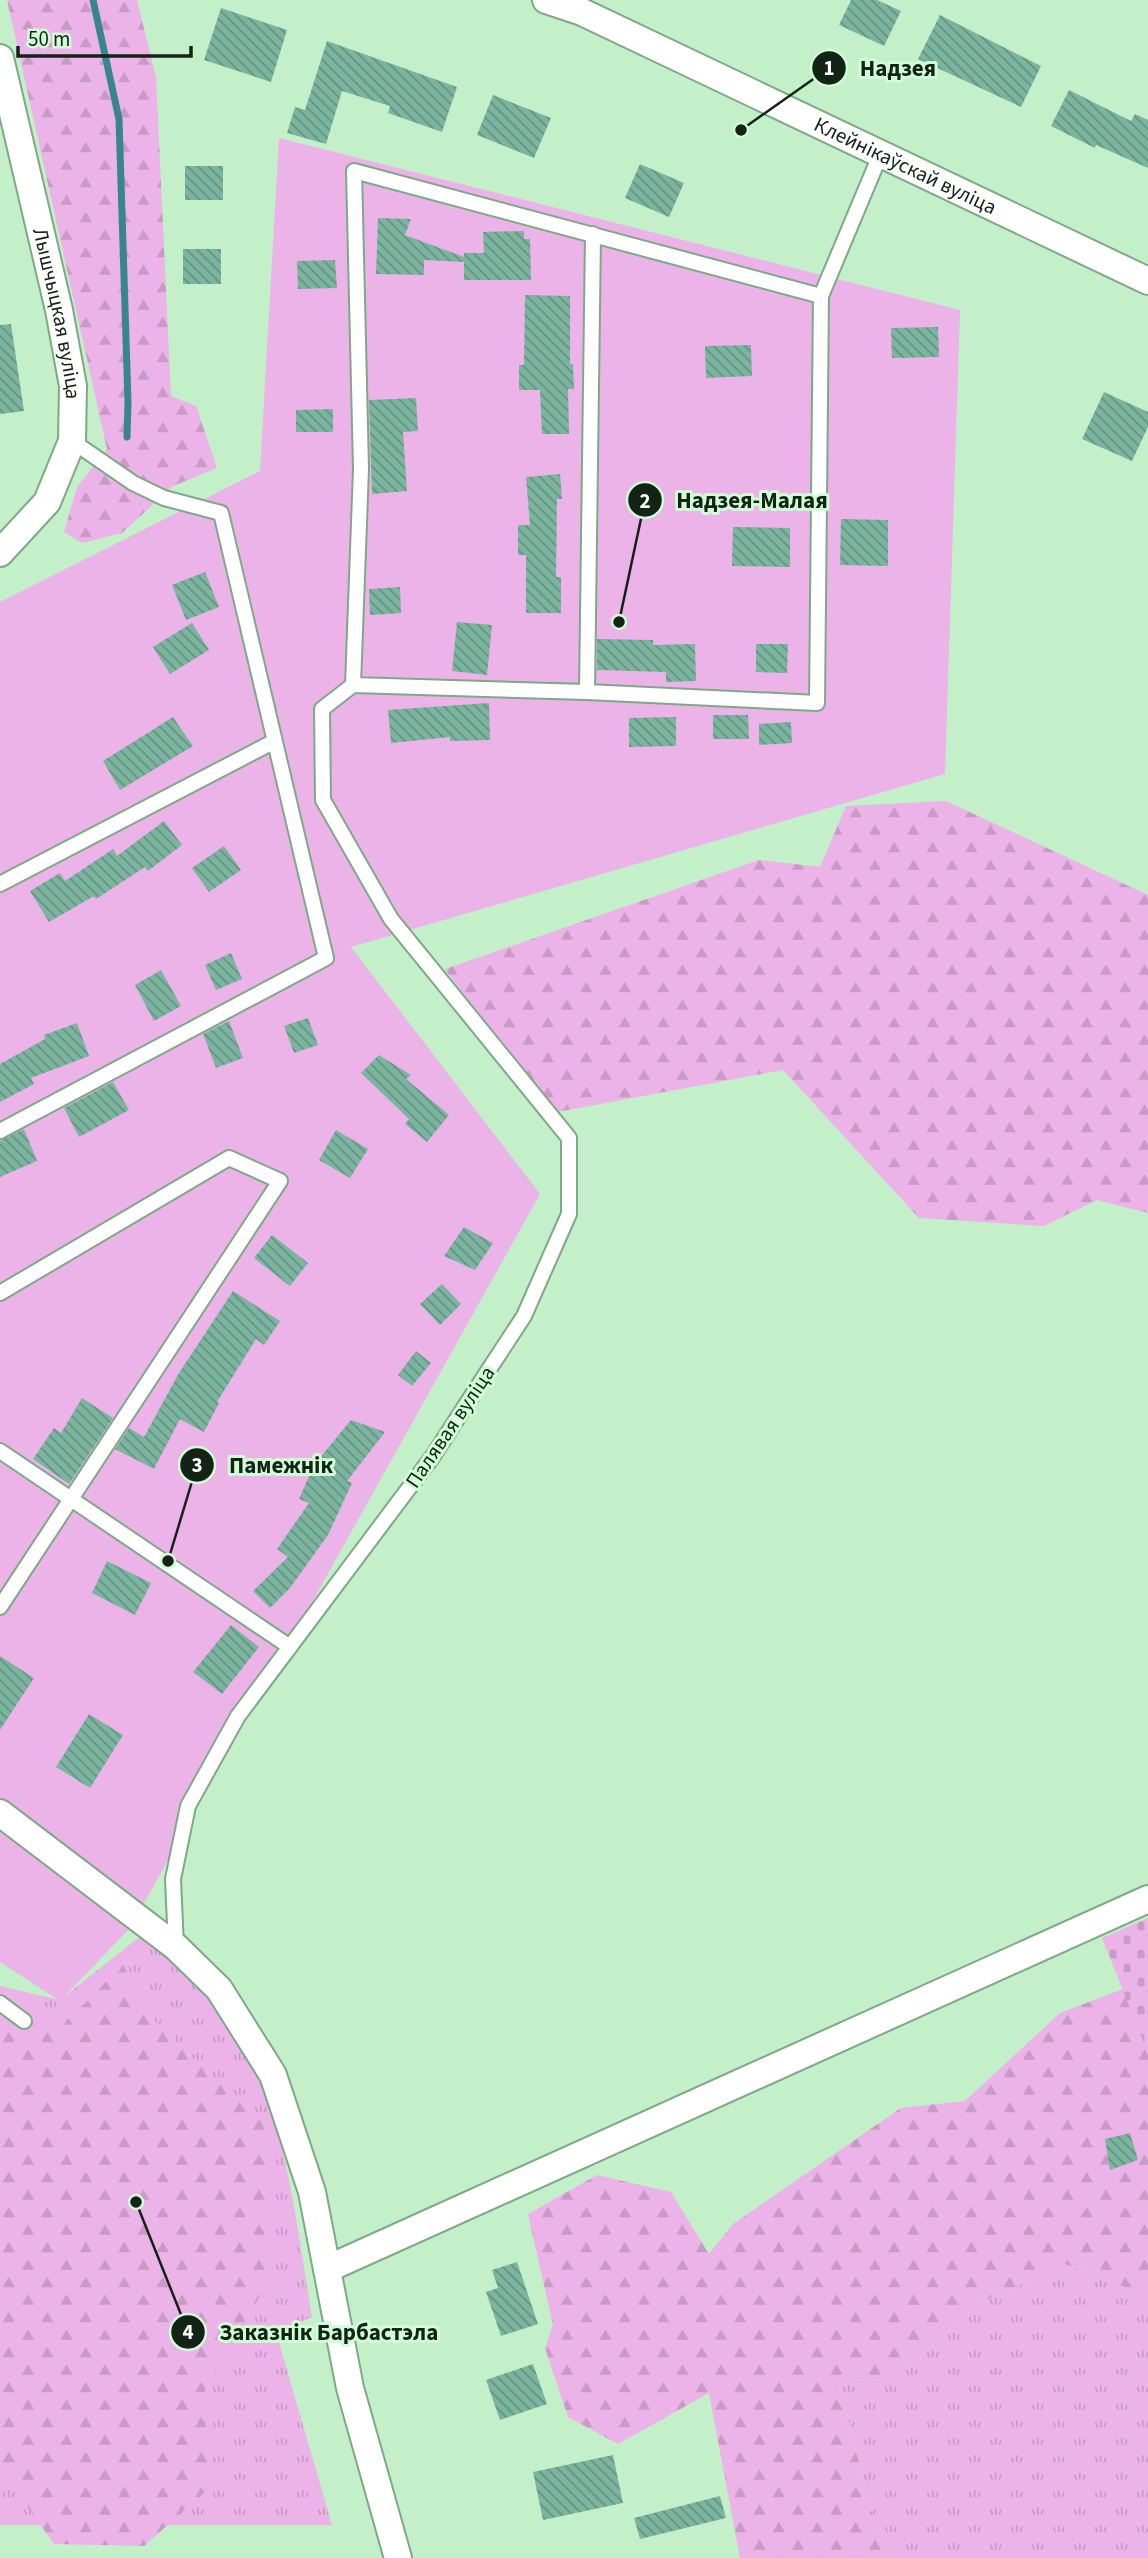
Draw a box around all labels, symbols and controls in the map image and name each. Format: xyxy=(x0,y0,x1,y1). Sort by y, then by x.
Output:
scale bar xyxy=(18,14,191,58)
text: 50 m xyxy=(28,24,70,54)
callout: Надзея xyxy=(811,46,950,90)
text: Надзея xyxy=(860,52,936,85)
text: 1 xyxy=(823,53,835,83)
street label: Клейнікаўскай вуліца xyxy=(809,109,1002,222)
street label: Лышчыцкая вуліца xyxy=(25,225,88,399)
callout: Надзея-Малая xyxy=(627,478,842,522)
text: Надзея-Малая xyxy=(676,484,828,517)
text: 2 xyxy=(639,486,651,516)
street label: Палявая вуліца xyxy=(398,1360,502,1494)
callout: Памежнік xyxy=(180,1443,347,1487)
text: Памежнік xyxy=(229,1449,333,1482)
text: 3 xyxy=(191,1450,203,1480)
callout: Заказнік Барбастэла xyxy=(170,2310,452,2354)
text: Заказнік Барбастэла xyxy=(220,2316,438,2349)
text: 4 xyxy=(182,2317,194,2347)

